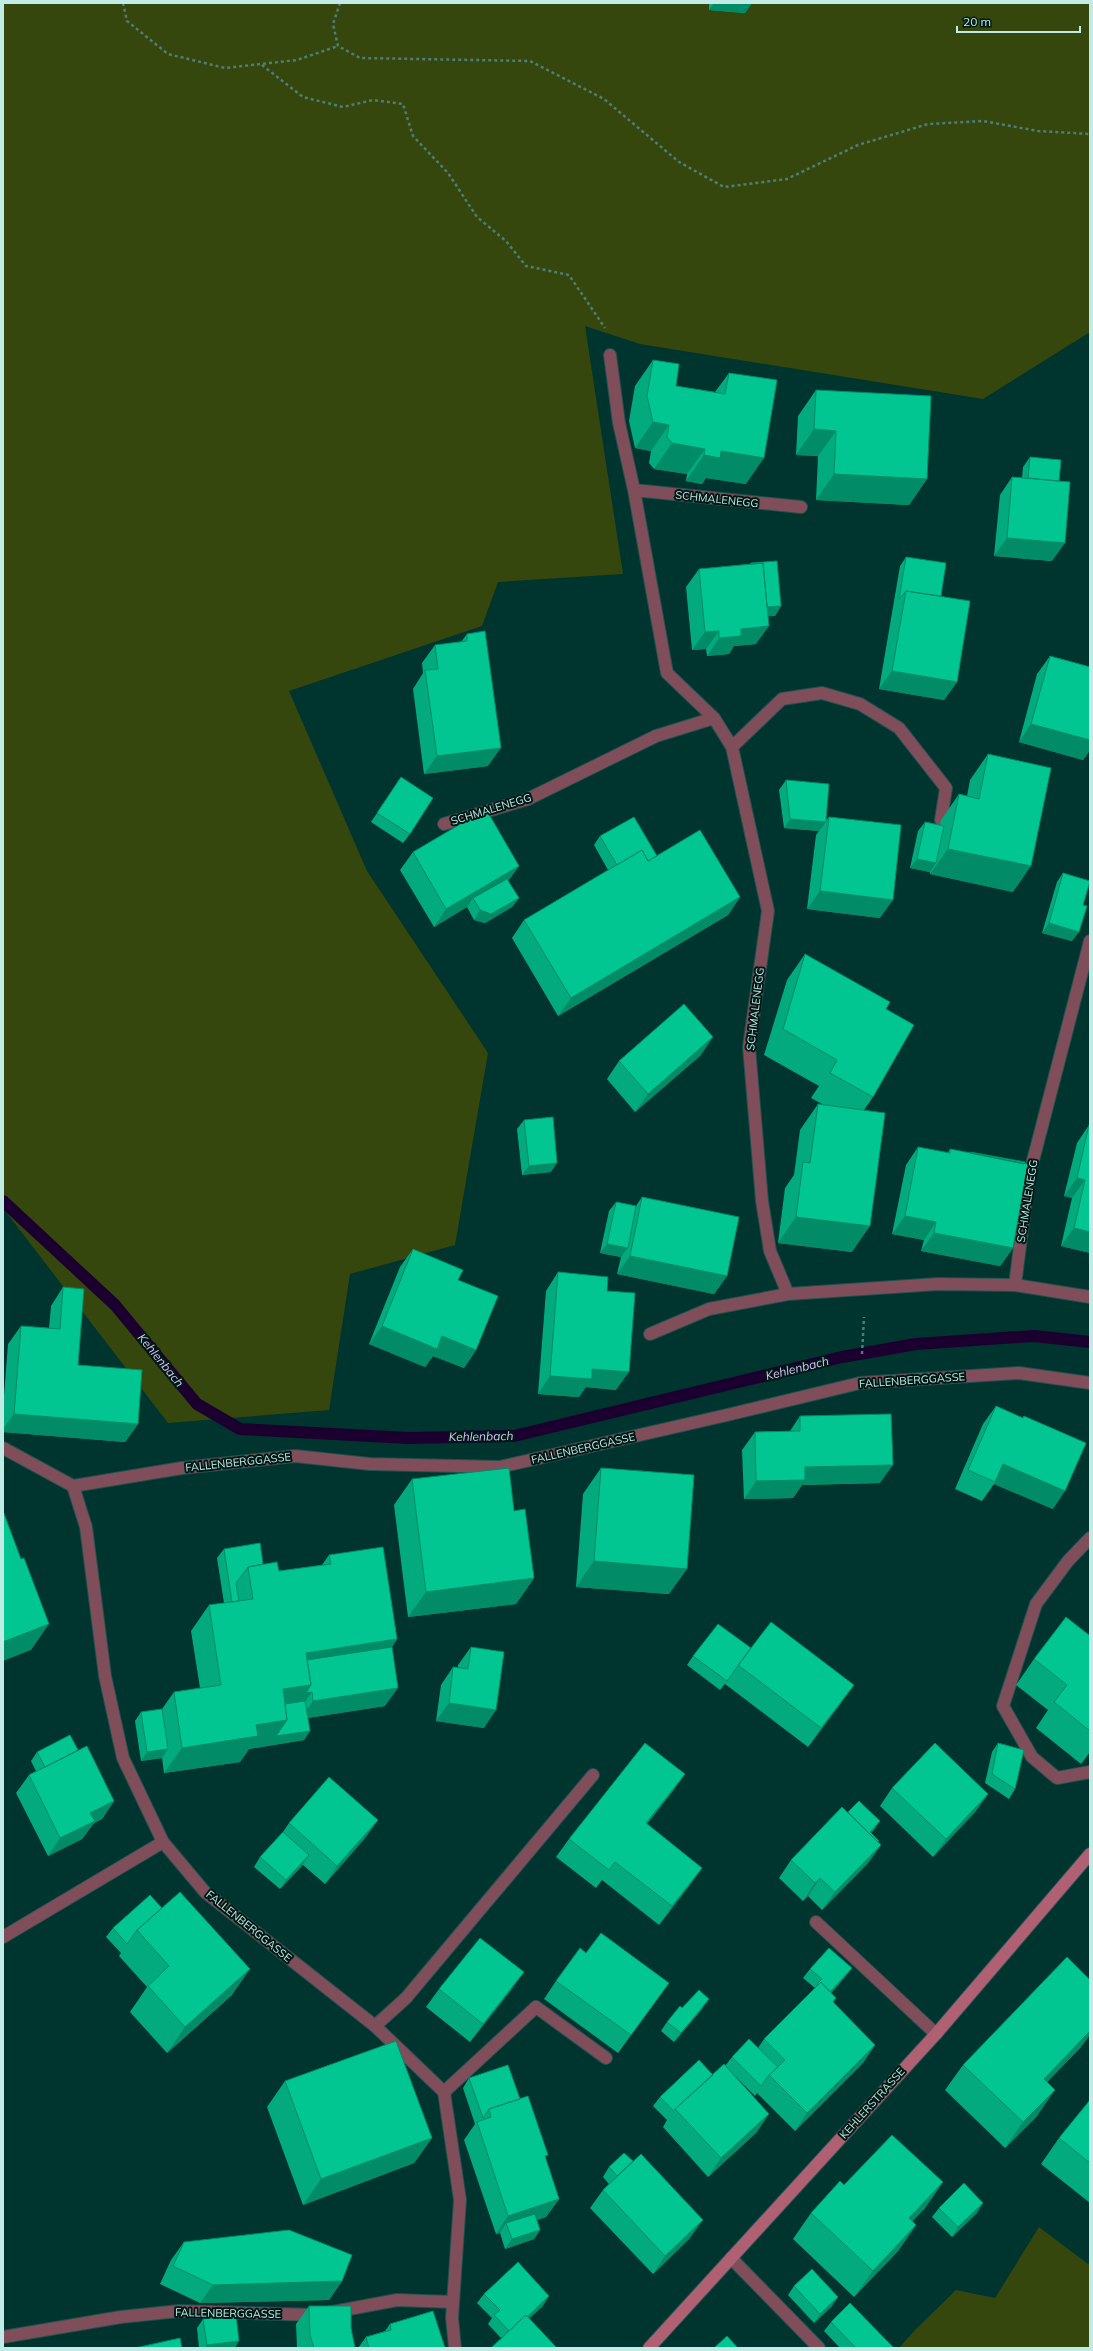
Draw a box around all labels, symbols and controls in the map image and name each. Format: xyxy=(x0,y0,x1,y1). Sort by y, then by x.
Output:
scale bar xyxy=(957,8,1080,34)
text: 20 m xyxy=(963,14,991,29)
street label: SCHMALENEGG xyxy=(675,488,759,510)
street label: SCHMALENEGG xyxy=(449,790,533,828)
street label: SCHMALENEGG xyxy=(743,967,767,1051)
street label: SCHMALENEGG xyxy=(1014,1159,1040,1243)
water label: Kehlenbach xyxy=(135,1330,187,1390)
water label: Kehlenbach xyxy=(764,1353,830,1383)
street label: FALLENBERGGASSE xyxy=(859,1369,965,1391)
water label: Kehlenbach xyxy=(448,1428,514,1444)
street label: FALLENBERGGASSE xyxy=(530,1429,636,1467)
street label: FALLENBERGGASSE xyxy=(185,1449,291,1475)
street label: FALLENBERGGASSE xyxy=(203,1887,295,1965)
street label: KEHLERSTRASSE xyxy=(836,2065,908,2141)
street label: FALLENBERGGASSE xyxy=(175,2305,281,2321)

